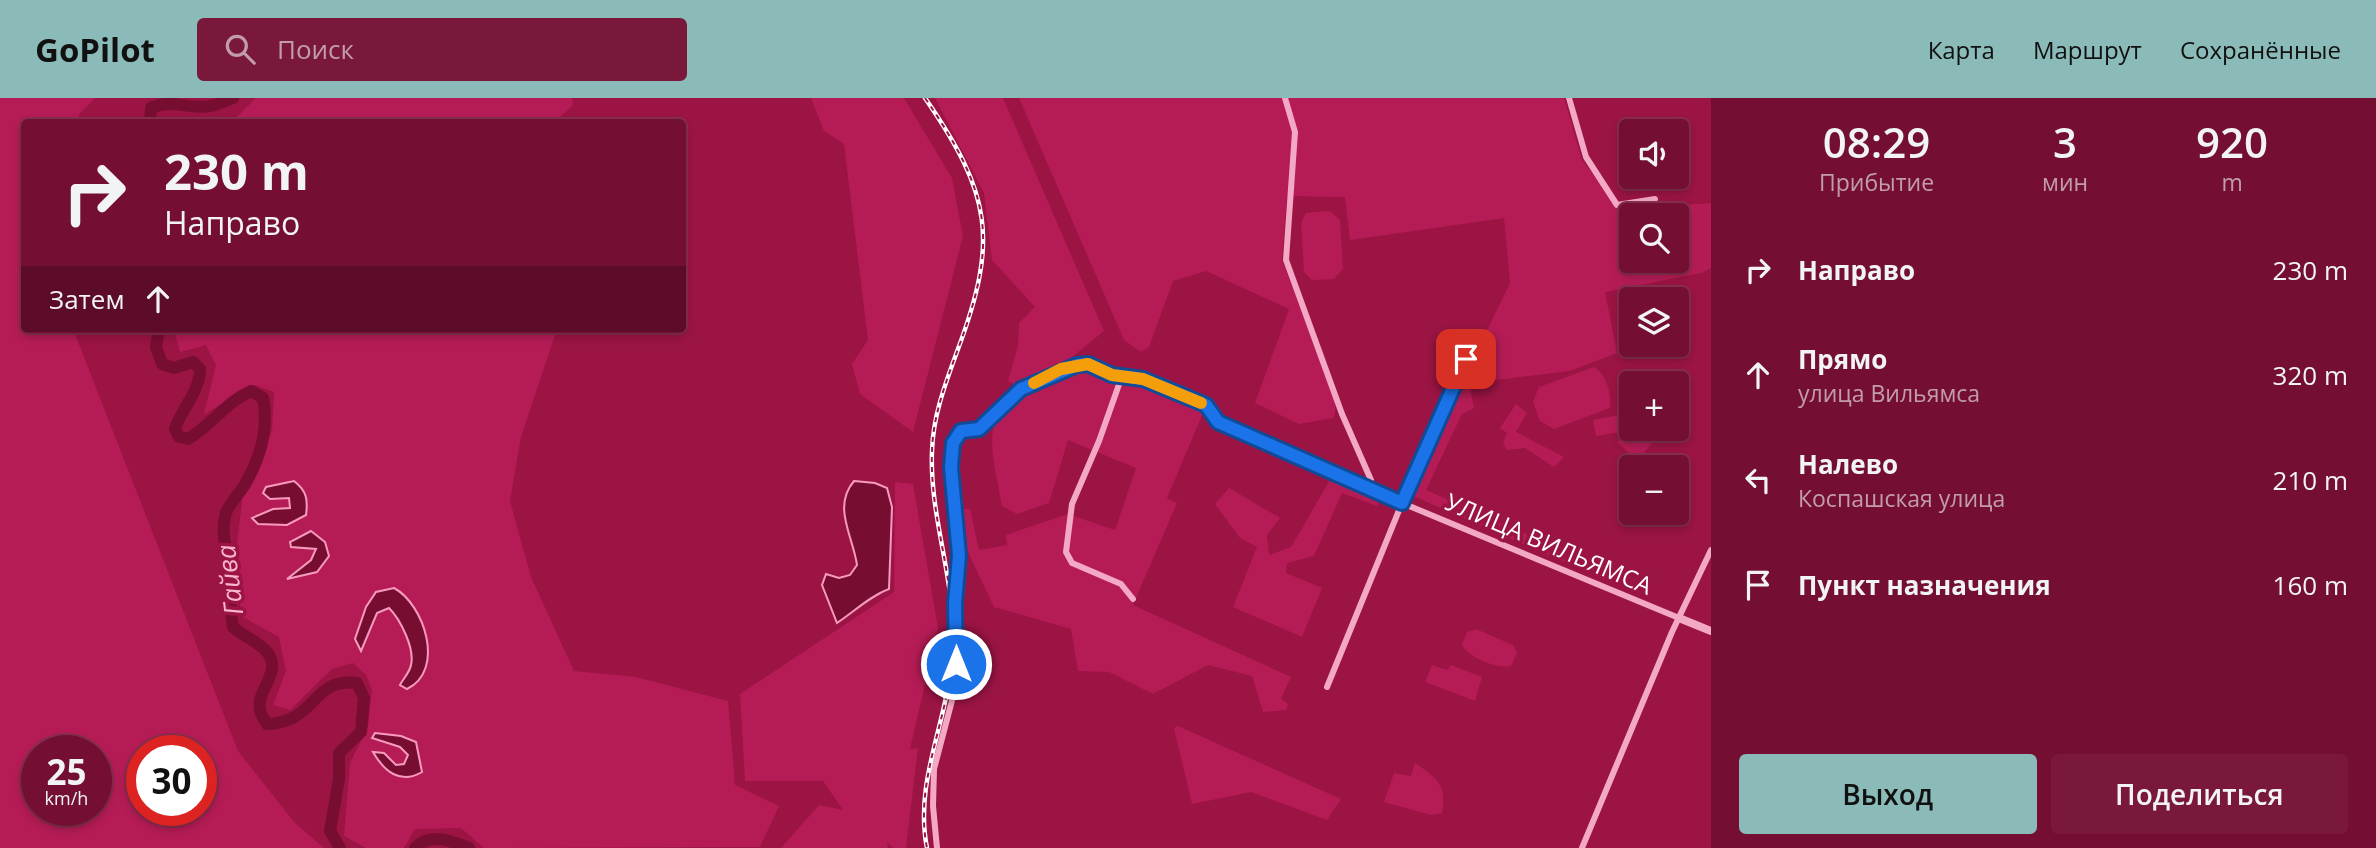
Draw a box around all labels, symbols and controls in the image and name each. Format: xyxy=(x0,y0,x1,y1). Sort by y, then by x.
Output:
search box xyxy=(197,18,687,81)
text: GoPilot xyxy=(35,27,155,72)
icon: search xyxy=(221,30,259,68)
text: Поиск xyxy=(277,31,354,67)
text: Карта xyxy=(1928,33,1995,66)
text: Маршрут xyxy=(2033,33,2142,66)
text: Сохранённые xyxy=(2180,33,2341,66)
text: 08:29 xyxy=(1823,113,1930,170)
text: 3 xyxy=(2053,113,2077,170)
text: 920 xyxy=(2196,113,2268,170)
map controls xyxy=(1619,119,1689,525)
button: sound xyxy=(1619,119,1689,189)
text: 230 m xyxy=(164,138,309,204)
icon: right xyxy=(49,147,140,238)
text: Прибытие xyxy=(1819,166,1934,198)
text: мин xyxy=(2042,166,2088,198)
text: m xyxy=(2221,166,2243,198)
text: Направо xyxy=(164,201,300,244)
button: search xyxy=(1619,203,1689,273)
icon: right xyxy=(1739,251,1777,289)
text: Направо xyxy=(1798,252,1915,288)
text: 230 m xyxy=(2273,252,2348,288)
icon: ahead xyxy=(139,280,177,318)
text: Затем xyxy=(49,281,125,317)
button: layers xyxy=(1619,287,1689,357)
pin xyxy=(1436,329,1496,389)
icon: arrive xyxy=(1447,340,1485,378)
text: Прямо xyxy=(1798,341,1887,377)
icon: ahead xyxy=(1739,356,1777,394)
text: 320 m xyxy=(2273,357,2348,393)
button: + xyxy=(1619,371,1689,441)
text: улица Вильямса xyxy=(1798,377,1980,409)
text: Налево xyxy=(1798,446,1898,482)
button: − xyxy=(1619,455,1689,525)
icon: left xyxy=(1739,461,1777,499)
text: 210 m xyxy=(2273,462,2348,498)
text: Коспашская улица xyxy=(1798,482,2005,514)
street label: УЛИЦА ВИЛЬЯМСА xyxy=(1440,484,1658,602)
water label: Гайва xyxy=(207,542,251,617)
icon: arrive xyxy=(1739,566,1777,604)
text: Пункт назначения xyxy=(1798,567,2051,603)
text: 160 m xyxy=(2273,567,2348,603)
position arrow xyxy=(919,627,993,701)
speed limit sign: 30 xyxy=(126,735,217,826)
text: 25 xyxy=(46,748,87,795)
button: Выход xyxy=(1739,754,2037,834)
button: Поделиться xyxy=(2051,754,2348,834)
text: km/h xyxy=(45,786,88,810)

